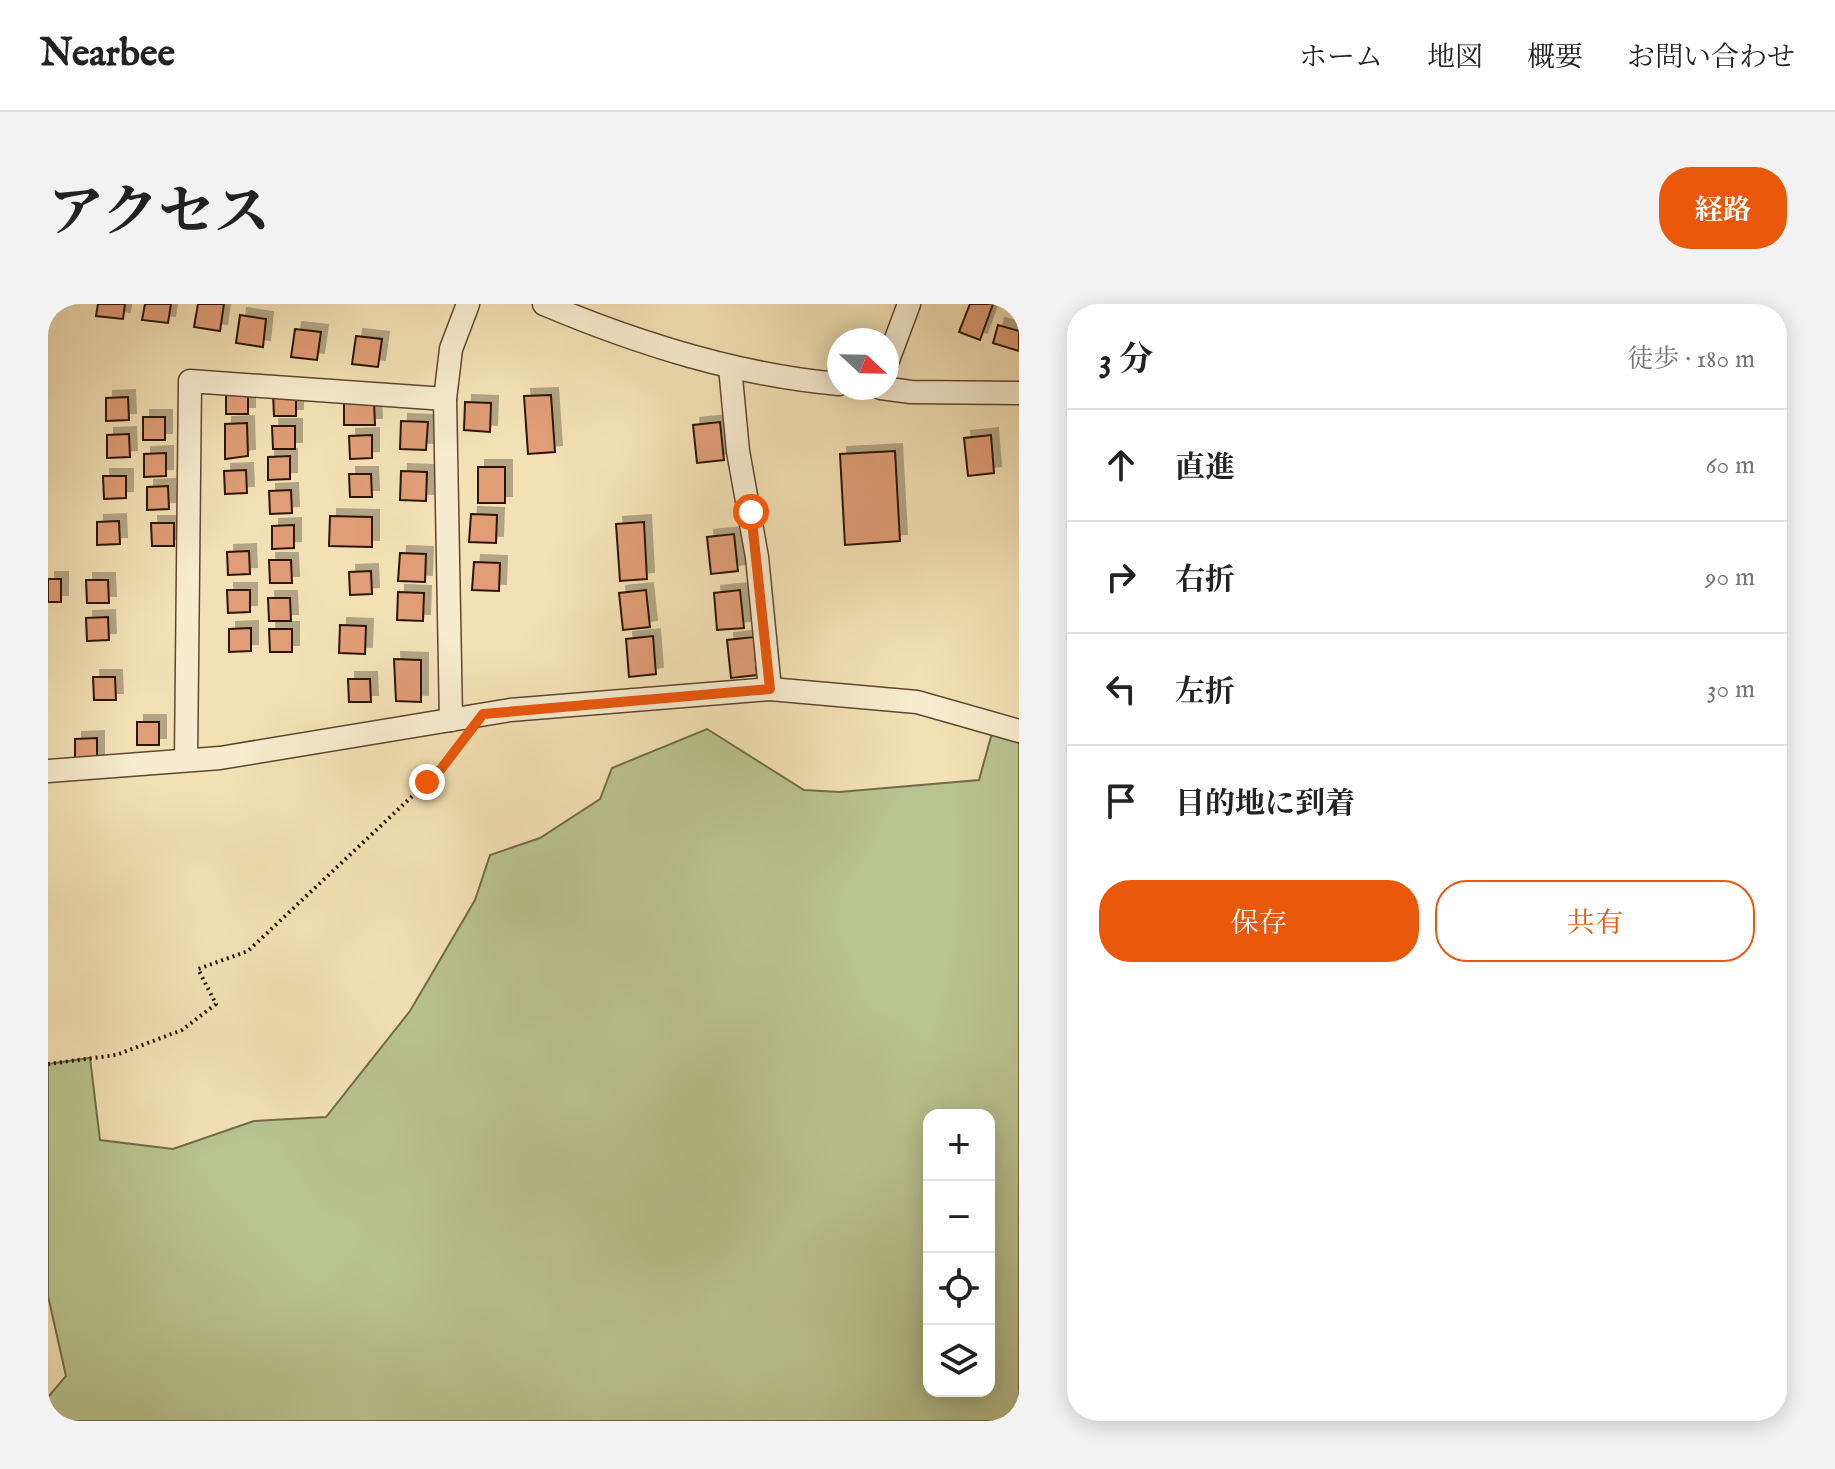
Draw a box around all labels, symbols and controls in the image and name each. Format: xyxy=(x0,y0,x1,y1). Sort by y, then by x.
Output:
text: Nearbee xyxy=(40,31,175,79)
text: ホーム xyxy=(1299,41,1383,76)
text: 地図 xyxy=(1427,41,1483,76)
text: 概要 xyxy=(1527,41,1583,76)
text: お問い合わせ xyxy=(1627,41,1795,76)
button: 経路 xyxy=(1659,167,1787,249)
text: アクセス xyxy=(48,179,270,250)
north arrow xyxy=(827,328,899,400)
text: 3 分 xyxy=(1099,339,1153,382)
text: 徒歩 · 180 m xyxy=(1628,343,1755,376)
icon: ahead xyxy=(1099,443,1143,487)
text: 60 m xyxy=(1706,449,1755,482)
text: 直進 xyxy=(1175,450,1235,488)
route start xyxy=(733,494,769,530)
icon: right xyxy=(1099,555,1143,599)
text: 90 m xyxy=(1705,561,1755,594)
text: 右折 xyxy=(1175,562,1235,600)
icon: left xyxy=(1099,667,1143,711)
text: 30 m xyxy=(1707,673,1755,706)
text: 左折 xyxy=(1175,674,1235,712)
route end xyxy=(409,764,445,800)
icon: arrive xyxy=(1099,779,1143,823)
text: 目的地に到着 xyxy=(1175,786,1355,824)
button: 保存 xyxy=(1099,880,1419,962)
button: 共有 xyxy=(1435,880,1755,962)
map controls xyxy=(923,1109,995,1397)
button: + xyxy=(923,1109,995,1181)
button: − xyxy=(923,1181,995,1253)
button: locate xyxy=(923,1253,995,1325)
button: layers xyxy=(923,1325,995,1397)

